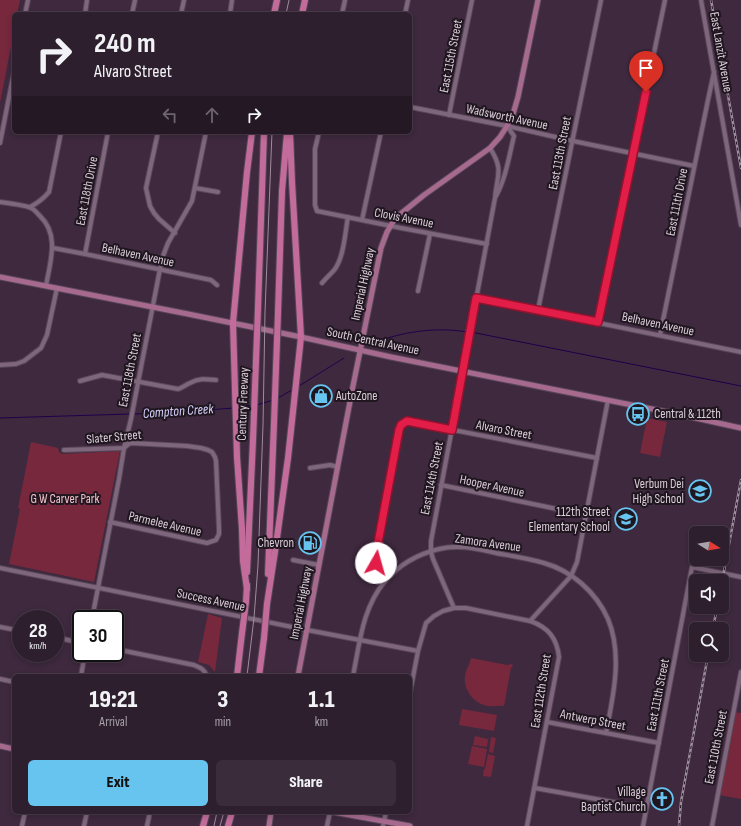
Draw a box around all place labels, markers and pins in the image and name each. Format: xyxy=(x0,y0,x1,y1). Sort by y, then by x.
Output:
pin xyxy=(629,51,663,92)
shop icon: AutoZone xyxy=(308,383,334,409)
place label: AutoZone xyxy=(335,388,378,404)
bus stop icon: Central & 112th xyxy=(625,401,651,427)
place label: Central & 112th xyxy=(654,406,721,422)
place label: Verbum Dei High School xyxy=(633,476,684,507)
school or university icon: Verbum Dei High School xyxy=(687,478,713,504)
place label: 112th Street Elementary School xyxy=(528,504,610,535)
school or university icon: 112th Street Elementary School xyxy=(613,506,639,532)
fuel station icon: Chevron xyxy=(297,530,323,556)
place label: Chevron xyxy=(257,535,294,551)
place label: Village Baptist Church xyxy=(581,784,646,815)
church icon: Village Baptist Church xyxy=(649,786,675,812)

